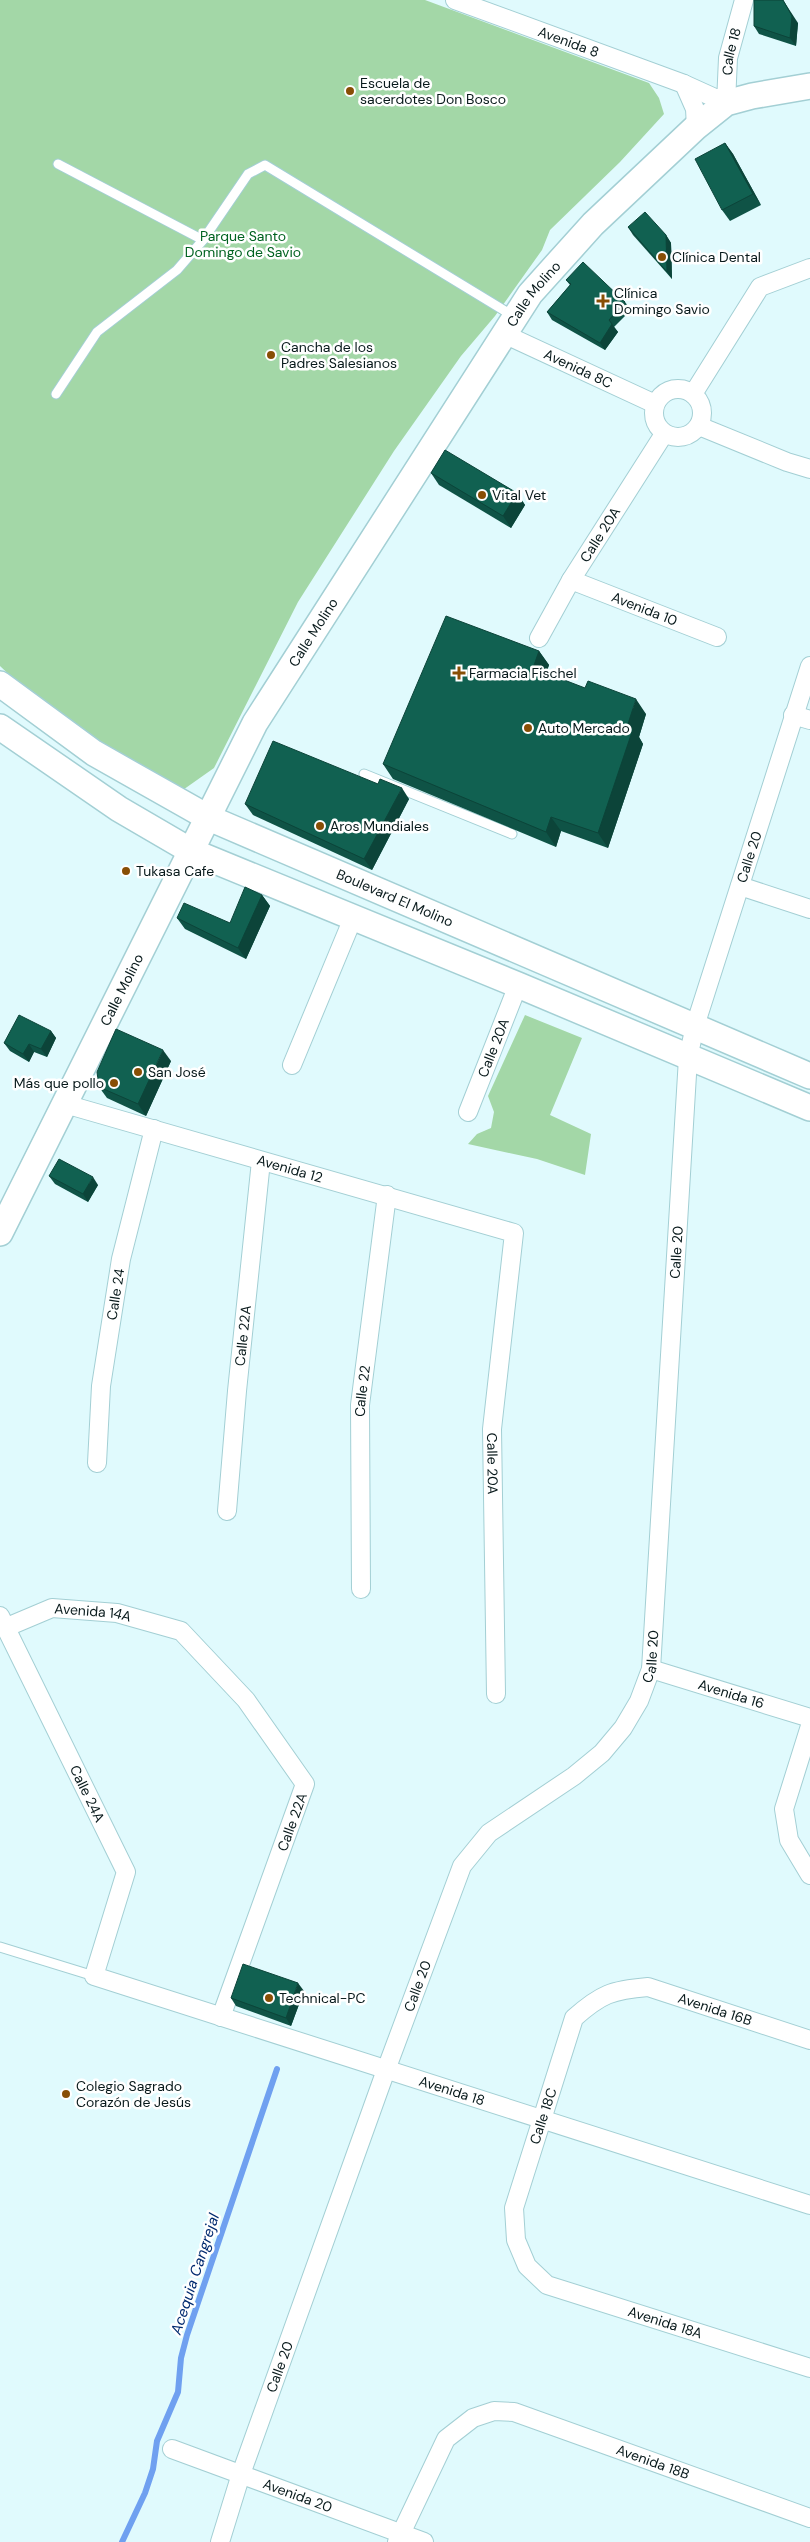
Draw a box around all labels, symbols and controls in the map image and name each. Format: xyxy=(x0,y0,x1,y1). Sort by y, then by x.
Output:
street label: Avenida 8 xyxy=(536,22,602,61)
street label: Calle 18 xyxy=(718,26,745,76)
place label: Escuela de sacerdotes Don Bosco xyxy=(360,74,506,108)
marker: Escuela de sacerdotes Don Bosco xyxy=(344,85,356,97)
park label: Parque Santo Domingo de Savio xyxy=(185,227,301,261)
place label: Clínica Dental xyxy=(672,248,761,266)
marker: Clínica Dental xyxy=(656,251,668,263)
street label: Calle Molino xyxy=(502,257,564,330)
place label: Clínica Domingo Savio xyxy=(614,284,710,318)
marker: Clínica Domingo Savio xyxy=(596,294,610,308)
place label: Cancha de los Padres Salesianos xyxy=(281,338,397,372)
street label: Avenida 8C xyxy=(541,345,616,392)
marker: Cancha de los Padres Salesianos xyxy=(265,349,277,361)
place label: Vital Vet xyxy=(492,486,546,504)
marker: Vital Vet xyxy=(476,489,488,501)
street label: Calle 20A xyxy=(576,504,624,566)
street label: Avenida 10 xyxy=(609,588,680,630)
street label: Calle Molino xyxy=(284,594,342,670)
place label: Farmacia Fischel xyxy=(469,664,577,682)
marker: Farmacia Fischel xyxy=(453,667,465,679)
place label: Auto Mercado xyxy=(538,719,630,737)
marker: Auto Mercado xyxy=(522,722,534,734)
place label: Aros Mundiales xyxy=(330,817,429,835)
marker: Aros Mundiales xyxy=(314,820,326,832)
street label: Calle 20 xyxy=(732,829,766,885)
place label: Tukasa Cafe xyxy=(136,862,214,880)
marker: Tukasa Cafe xyxy=(120,865,132,877)
street label: Boulevard El Molino xyxy=(334,865,456,931)
street label: Calle Molino xyxy=(96,951,147,1029)
street label: Calle 20A xyxy=(474,1016,513,1080)
place label: San José xyxy=(148,1063,206,1081)
marker: San José xyxy=(132,1066,144,1078)
place label: Más que pollo xyxy=(14,1074,104,1092)
marker: Más que pollo xyxy=(108,1077,120,1089)
street label: Avenida 12 xyxy=(255,1151,325,1187)
street label: Calle 20 xyxy=(666,1225,687,1279)
street label: Calle 24 xyxy=(103,1267,128,1321)
street label: Calle 22A xyxy=(231,1304,255,1367)
street label: Calle 22 xyxy=(351,1364,374,1417)
street label: Calle 20A xyxy=(483,1433,502,1495)
street label: Avenida 14A xyxy=(54,1599,134,1626)
street label: Calle 20 xyxy=(638,1629,662,1685)
street label: Avenida 16 xyxy=(696,1675,767,1712)
street label: Calle 24A xyxy=(66,1762,109,1825)
street label: Calle 22A xyxy=(273,1790,311,1854)
street label: Calle 20 xyxy=(400,1958,435,2014)
place label: Technical-PC xyxy=(279,1989,365,2007)
street label: Avenida 16B xyxy=(676,1989,754,2029)
marker: Technical-PC xyxy=(263,1992,275,2004)
street label: Avenida 18 xyxy=(417,2072,487,2109)
place label: Colegio Sagrado Corazón de Jesús xyxy=(76,2077,191,2111)
street label: Calle 18C xyxy=(525,2085,561,2147)
marker: Colegio Sagrado Corazón de Jesús xyxy=(60,2088,72,2100)
water label: Acequia Cangrejal xyxy=(166,2210,224,2338)
street label: Avenida 18A xyxy=(626,2302,705,2342)
street label: Calle 20 xyxy=(262,2339,297,2395)
street label: Avenida 18B xyxy=(614,2440,692,2483)
street label: Avenida 20 xyxy=(261,2474,335,2516)

